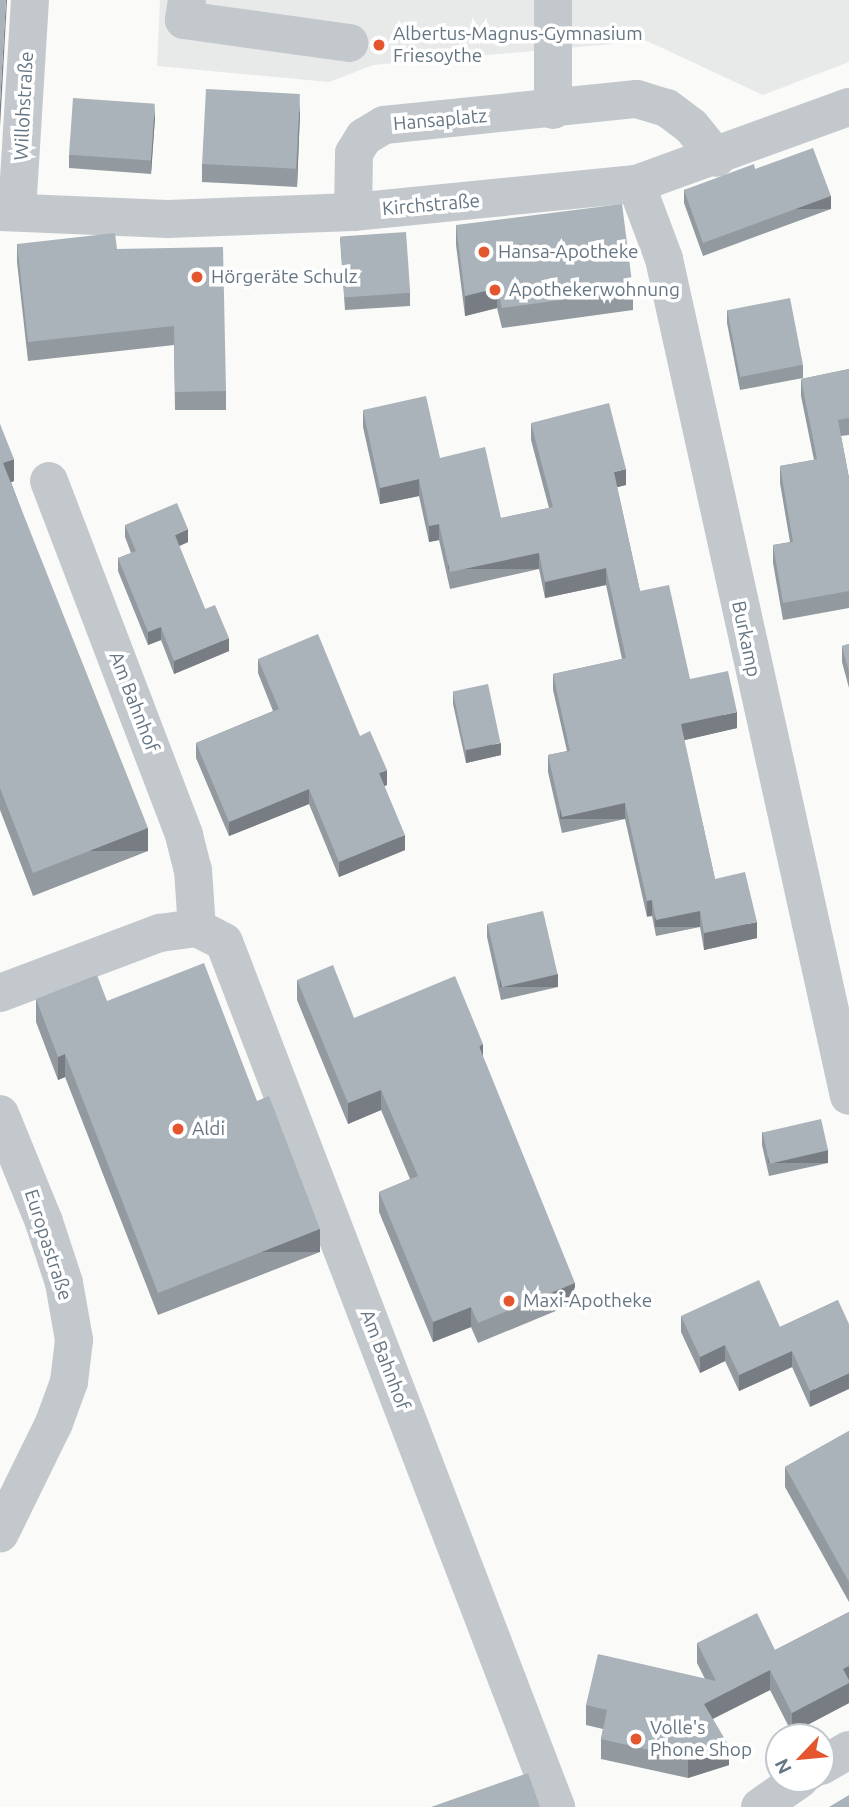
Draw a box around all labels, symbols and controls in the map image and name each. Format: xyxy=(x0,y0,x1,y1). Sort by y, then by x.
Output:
place label: Albertus-Magnus-Gymnasium Friesoythe xyxy=(393,23,643,67)
marker: Albertus-Magnus-Gymnasium Friesoythe xyxy=(371,37,387,53)
street label: Willohstraße xyxy=(10,51,38,161)
street label: Hansaplatz xyxy=(392,105,488,135)
street label: Kirchstraße xyxy=(381,189,481,221)
place label: Hansa-Apotheke xyxy=(498,241,639,263)
marker: Hansa-Apotheke xyxy=(476,244,492,260)
place label: Hörgeräte Schulz xyxy=(211,266,357,288)
marker: Hörgeräte Schulz xyxy=(189,269,205,285)
place label: Apothekerwohnung xyxy=(509,279,680,301)
marker: Apothekerwohnung xyxy=(487,282,503,298)
street label: Burkamp xyxy=(727,599,765,679)
street label: Am Bahnhof xyxy=(104,649,164,755)
place label: Aldi xyxy=(192,1118,225,1140)
marker: Aldi xyxy=(170,1121,186,1137)
street label: Europastraße xyxy=(19,1187,77,1303)
place label: Maxi-Apotheke xyxy=(523,1290,652,1312)
marker: Maxi-Apotheke xyxy=(501,1293,517,1309)
street label: Am Bahnhof xyxy=(355,1307,415,1413)
place label: Volle's Phone Shop xyxy=(650,1717,752,1761)
north arrow xyxy=(765,1723,835,1793)
marker: Volle's Phone Shop xyxy=(628,1731,644,1747)
text: N xyxy=(770,1755,796,1778)

